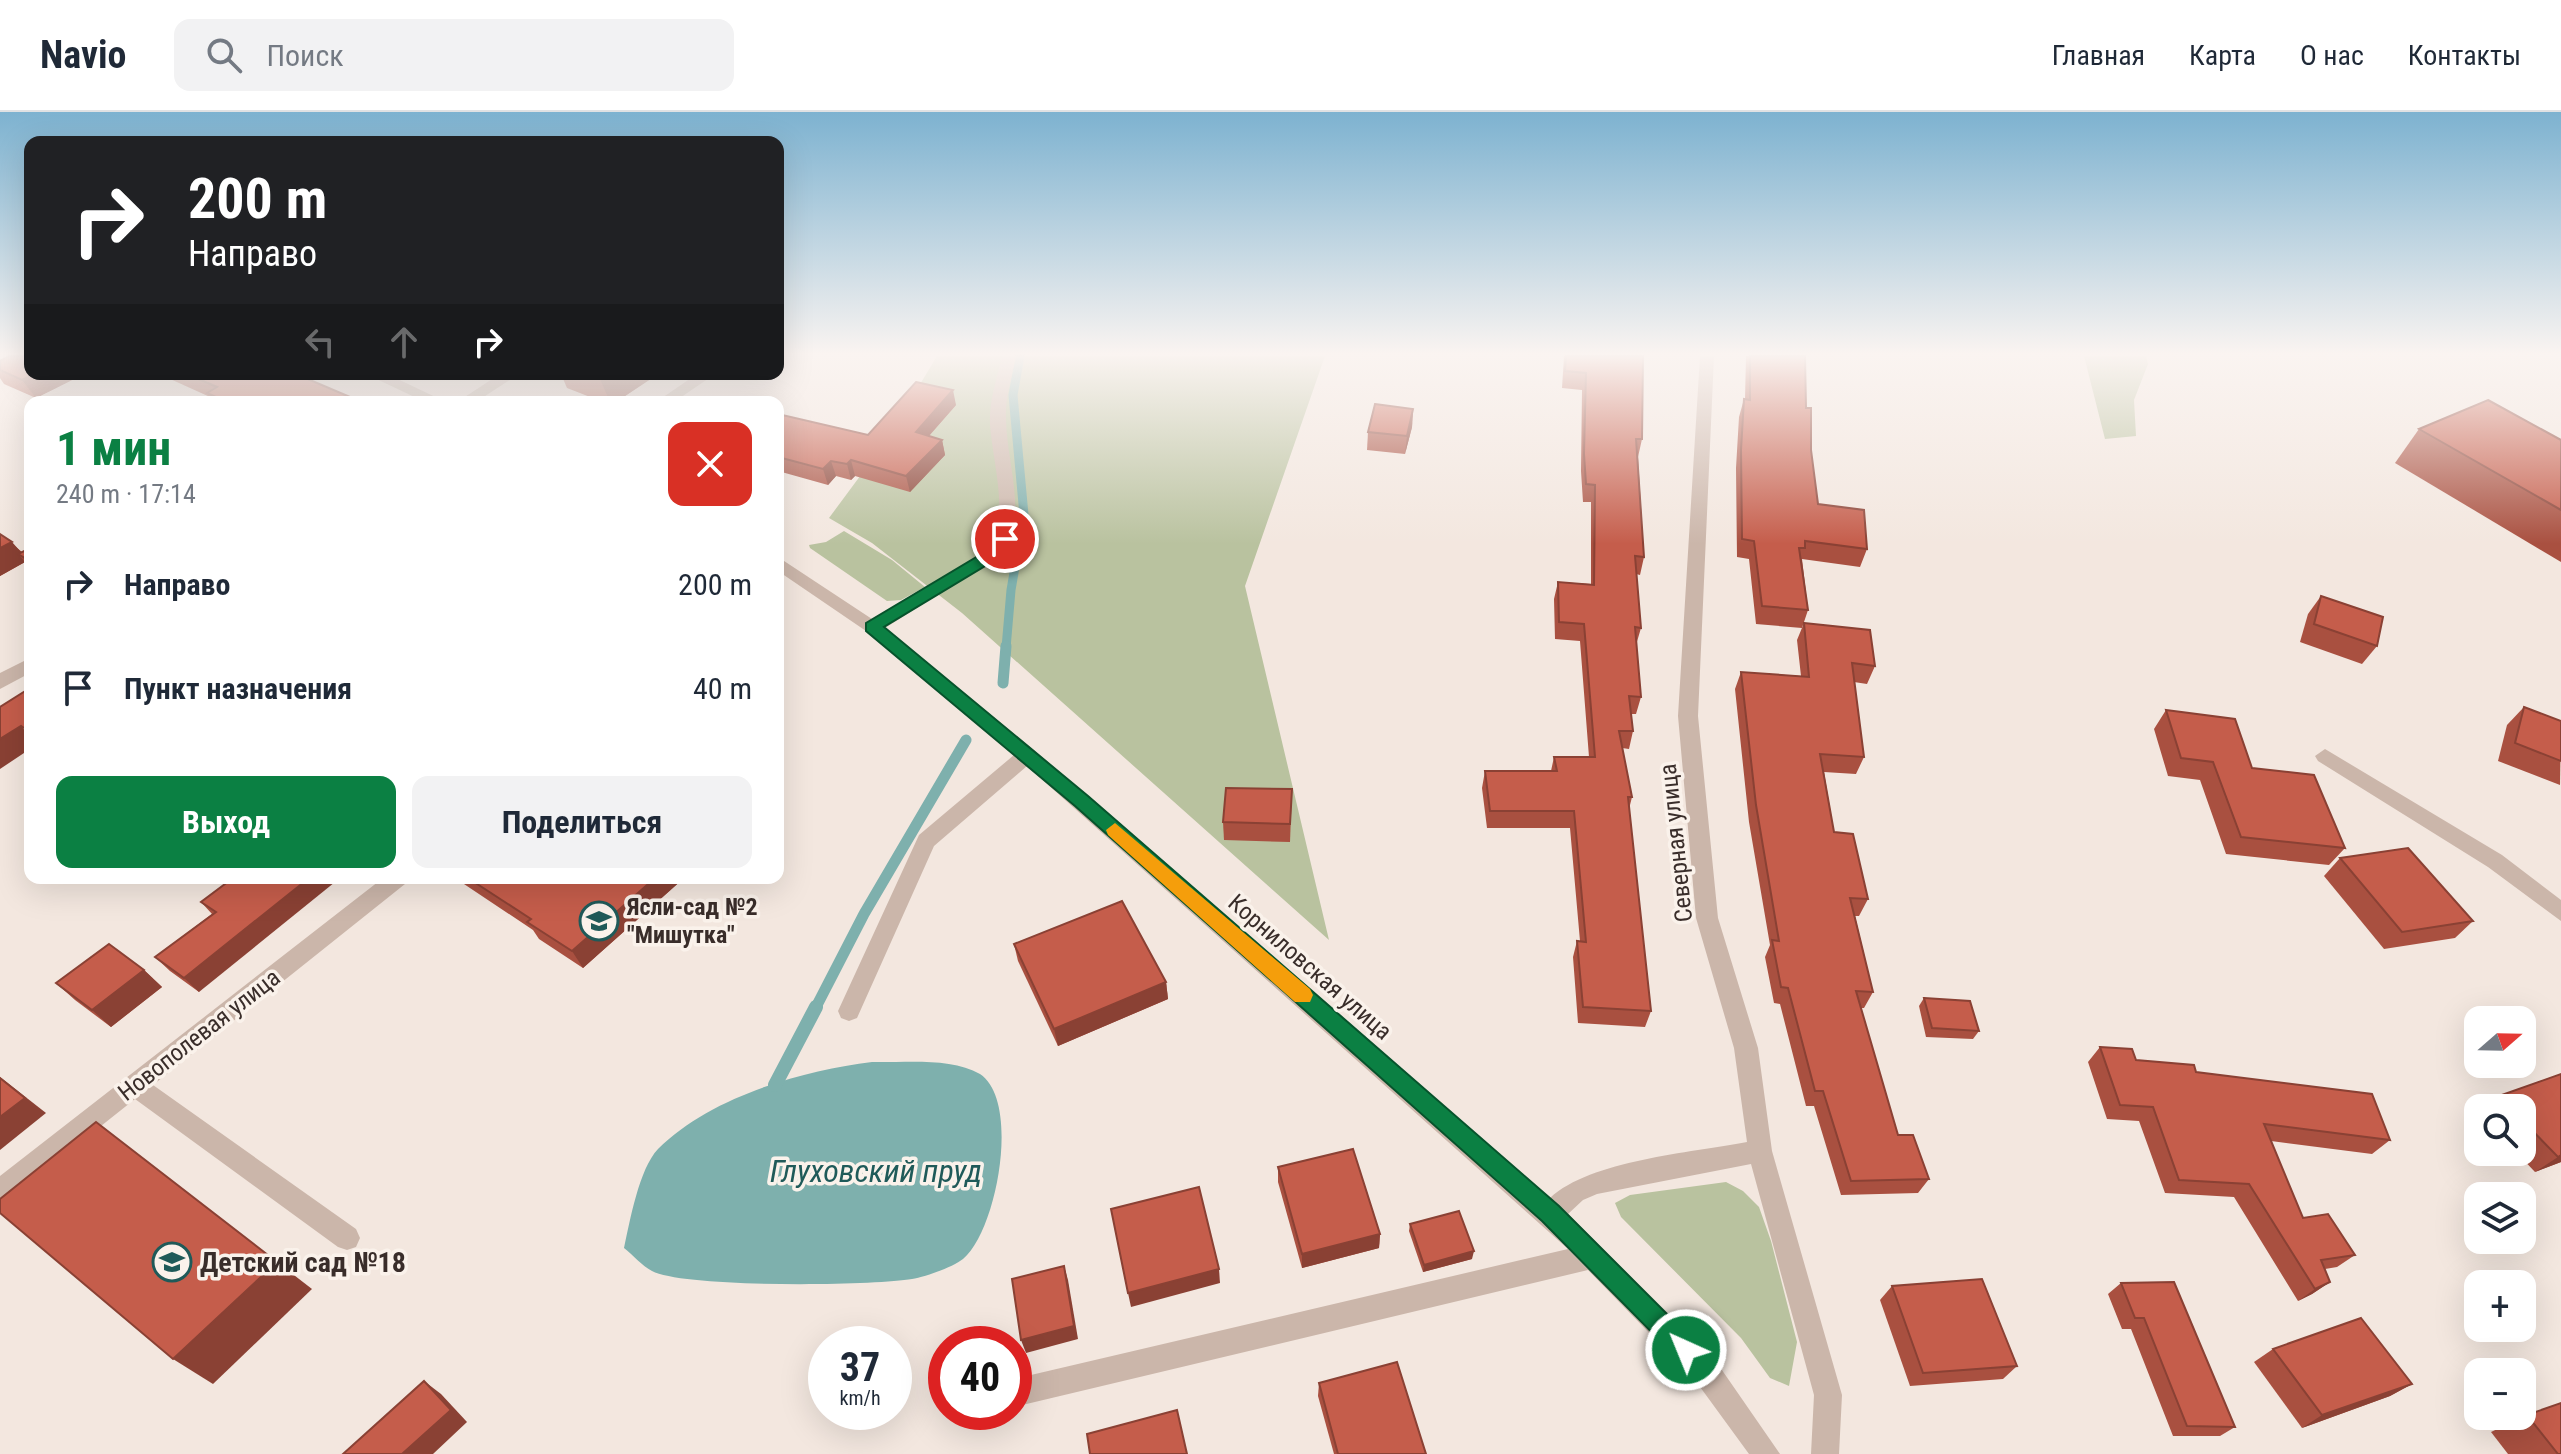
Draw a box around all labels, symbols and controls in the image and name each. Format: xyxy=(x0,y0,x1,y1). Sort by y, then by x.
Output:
search box xyxy=(174,19,734,91)
text: Navio xyxy=(40,33,126,77)
icon: search xyxy=(202,33,246,77)
text: Поиск xyxy=(266,38,344,73)
text: Главная xyxy=(2052,39,2145,72)
text: Карта xyxy=(2189,39,2256,72)
text: О нас xyxy=(2300,39,2364,72)
text: Контакты xyxy=(2408,39,2521,72)
text: 200 m xyxy=(188,166,327,232)
icon: right xyxy=(56,168,160,272)
text: Направо xyxy=(188,233,317,275)
icon: left xyxy=(298,320,342,364)
icon: ahead xyxy=(382,320,426,364)
icon: right xyxy=(466,320,510,364)
text: 1 мин xyxy=(56,420,171,477)
button: close xyxy=(668,422,752,506)
text: 240 m · 17:14 xyxy=(56,479,196,509)
pin xyxy=(971,505,1039,573)
icon: arrive xyxy=(983,517,1027,561)
icon: right xyxy=(56,562,100,606)
text: Направо xyxy=(124,567,230,602)
text: 200 m xyxy=(678,567,752,602)
icon: arrive xyxy=(56,666,100,710)
text: Пункт назначения xyxy=(124,671,352,706)
text: 40 m xyxy=(693,671,752,706)
street label: Северная улица xyxy=(1654,763,1698,923)
button: Выход xyxy=(56,776,396,868)
button: Поделиться xyxy=(412,776,752,868)
street label: Корниловская улица xyxy=(1223,889,1397,1045)
place label: Ясли-сад №2 "Мишутка" xyxy=(626,893,758,949)
school or university icon: Ясли-сад №2 "Мишутка" xyxy=(578,900,620,942)
street label: Новополевая улица xyxy=(113,963,285,1107)
north arrow xyxy=(2464,1006,2536,1078)
map controls xyxy=(2464,1006,2536,1430)
button: search xyxy=(2464,1094,2536,1166)
water label: Глуховский пруд xyxy=(770,1152,982,1190)
button: layers xyxy=(2464,1182,2536,1254)
school or university icon: Детский сад №18 xyxy=(151,1241,193,1283)
place label: Детский сад №18 xyxy=(200,1246,406,1279)
button: + xyxy=(2464,1270,2536,1342)
position arrow xyxy=(1644,1308,1728,1392)
speed limit sign: 40 xyxy=(928,1326,1032,1430)
text: 37 xyxy=(840,1344,880,1391)
button: − xyxy=(2464,1358,2536,1430)
text: km/h xyxy=(839,1386,881,1410)

